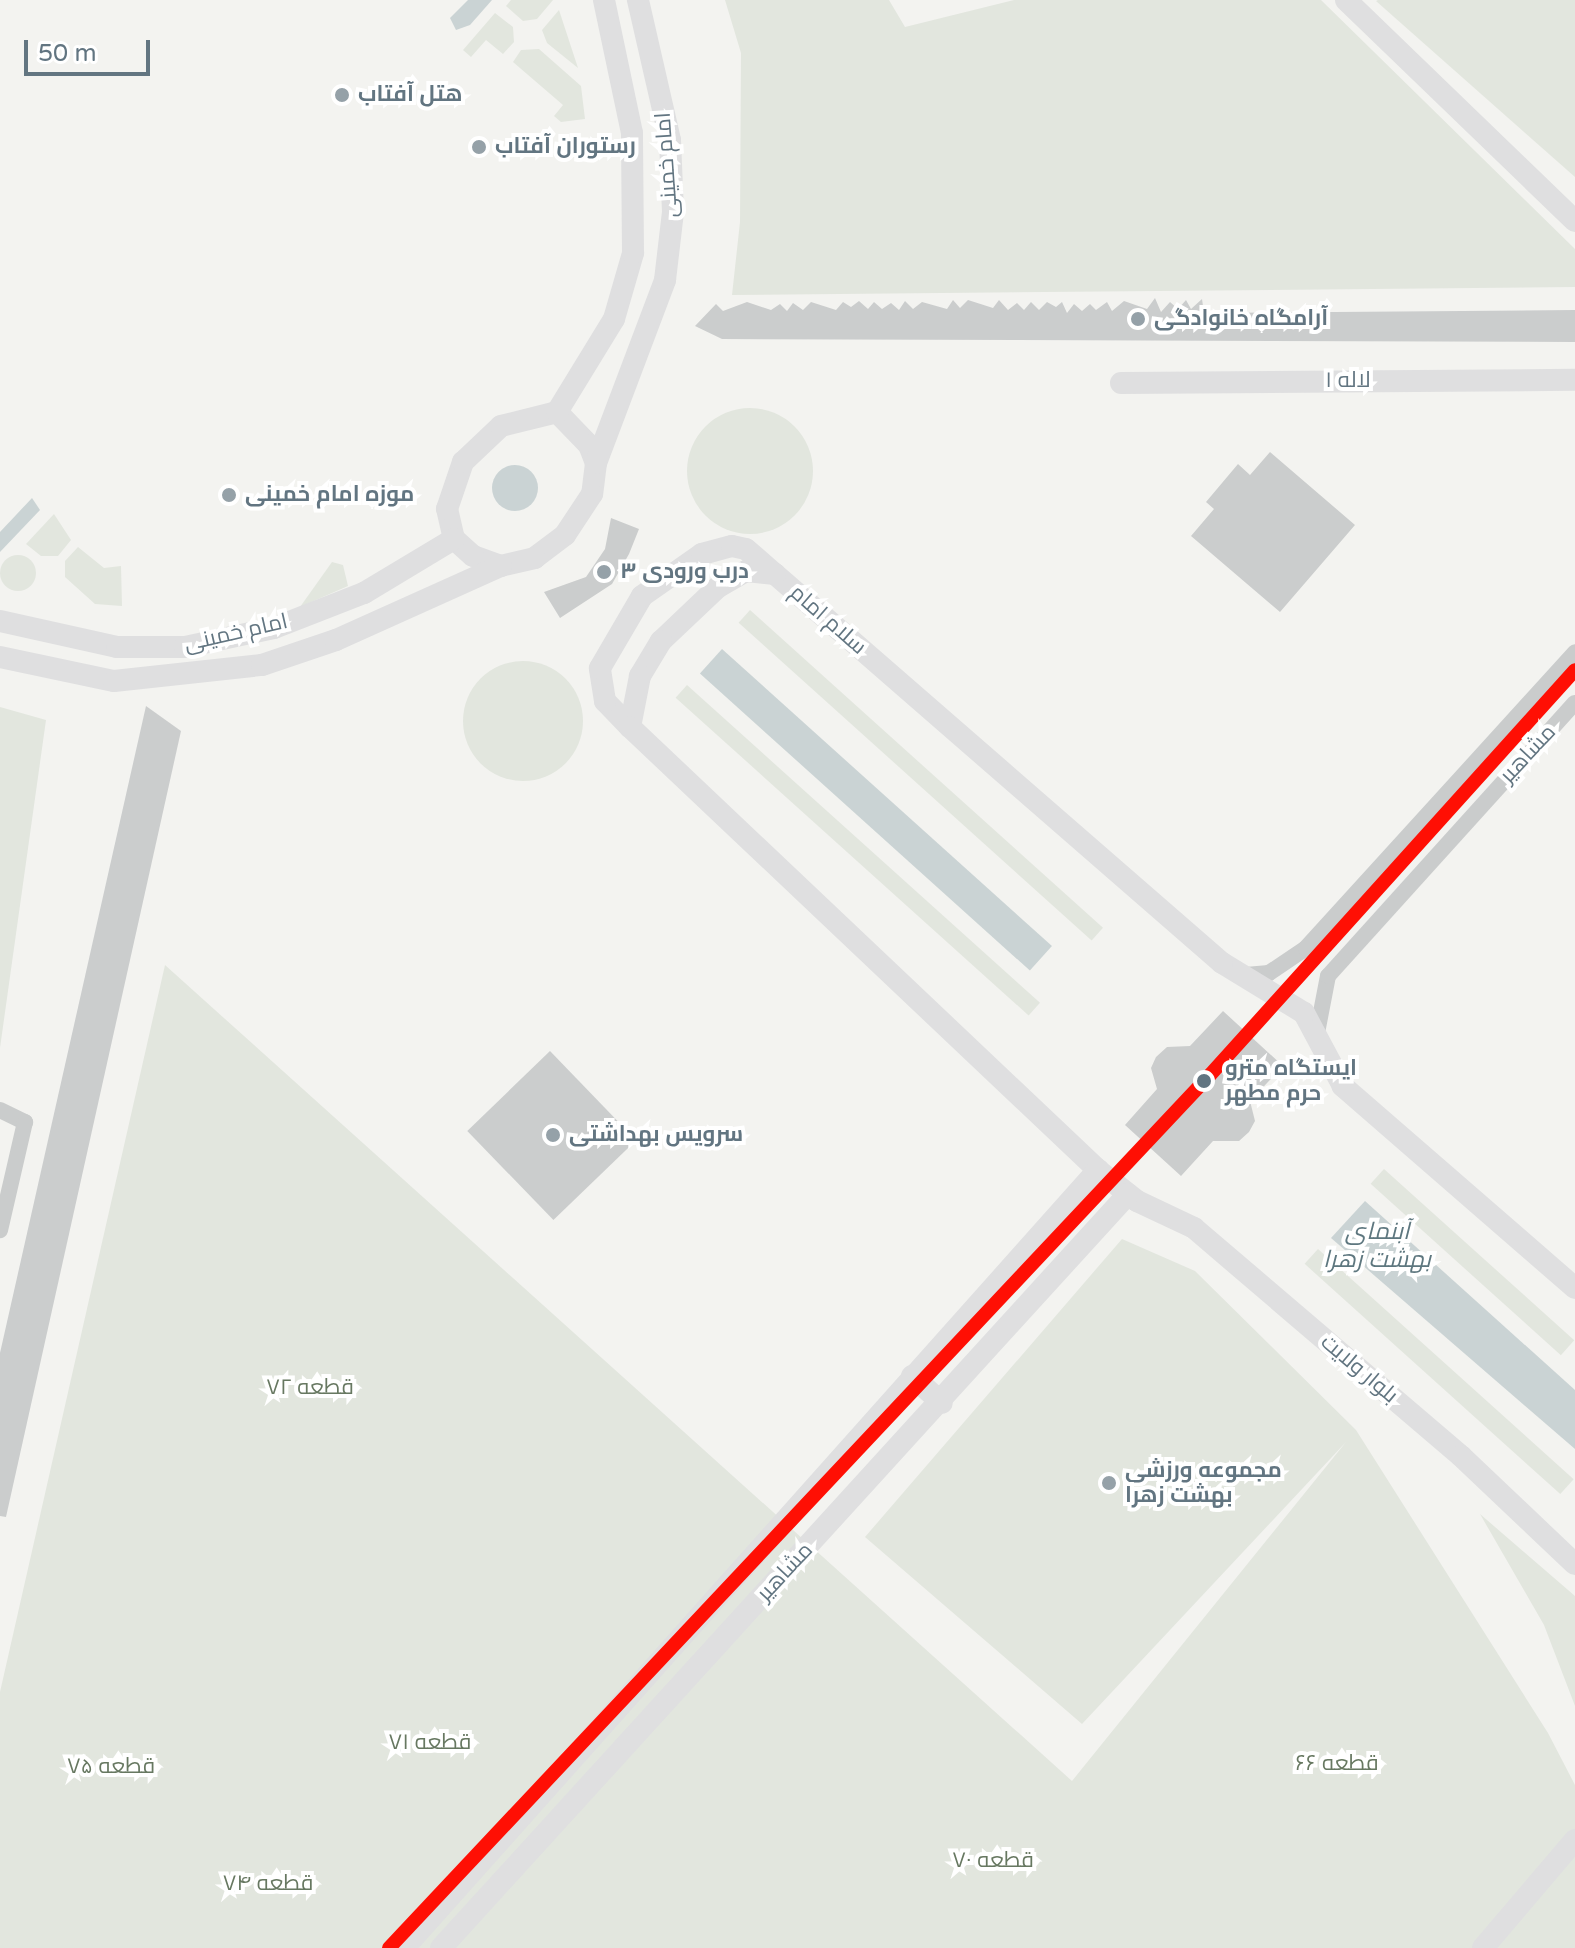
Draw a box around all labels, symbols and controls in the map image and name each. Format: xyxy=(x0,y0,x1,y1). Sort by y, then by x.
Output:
scale bar xyxy=(28,24,154,74)
text: 50 m xyxy=(38,39,96,68)
place label: هتل آفتاب xyxy=(358,82,463,108)
marker: هتل آفتاب xyxy=(333,86,351,104)
street label: امام خمینی xyxy=(650,111,684,219)
place label: رستوران آفتاب xyxy=(495,134,636,160)
marker: رستوران آفتاب xyxy=(470,138,488,156)
place label: آرامگاه خانوادگی xyxy=(1154,306,1328,332)
marker: آرامگاه خانوادگی xyxy=(1129,310,1147,328)
street label: لاله ۱ xyxy=(1325,368,1371,394)
place label: موزه امام خمینی xyxy=(245,482,414,508)
marker: موزه امام خمینی xyxy=(220,486,238,504)
place label: درب ورودی ۳ xyxy=(620,559,749,585)
marker: درب ورودی ۳ xyxy=(595,563,613,581)
street label: سلام امام xyxy=(784,580,872,660)
street label: امام خمینی xyxy=(182,608,290,658)
street label: مشاهیر xyxy=(1494,719,1562,789)
place label: ایستگاه مترو حرم مطهر xyxy=(1225,1055,1357,1106)
marker: ایستگاه مترو حرم مطهر xyxy=(1190,1067,1218,1095)
place label: سرویس بهداشتی xyxy=(569,1122,743,1148)
marker: سرویس بهداشتی xyxy=(544,1126,562,1144)
water label: آبنمای بهشت زهرا xyxy=(1323,1218,1431,1274)
street label: بلوار ولایت xyxy=(1315,1329,1403,1409)
park label: قطعه ۷۲ xyxy=(266,1375,354,1401)
place label: مجموعه ورزشی بهشت زهرا xyxy=(1125,1457,1282,1508)
marker: مجموعه ورزشی بهشت زهرا xyxy=(1100,1474,1118,1492)
street label: مشاهیر xyxy=(751,1537,819,1607)
park label: قطعه ۷۱ xyxy=(389,1730,471,1756)
park label: قطعه ۶۶ xyxy=(1295,1751,1379,1777)
park label: قطعه ۷۵ xyxy=(67,1754,155,1780)
park label: قطعه ۷۰ xyxy=(952,1848,1034,1874)
park label: قطعه ۷۴ xyxy=(223,1871,313,1897)

